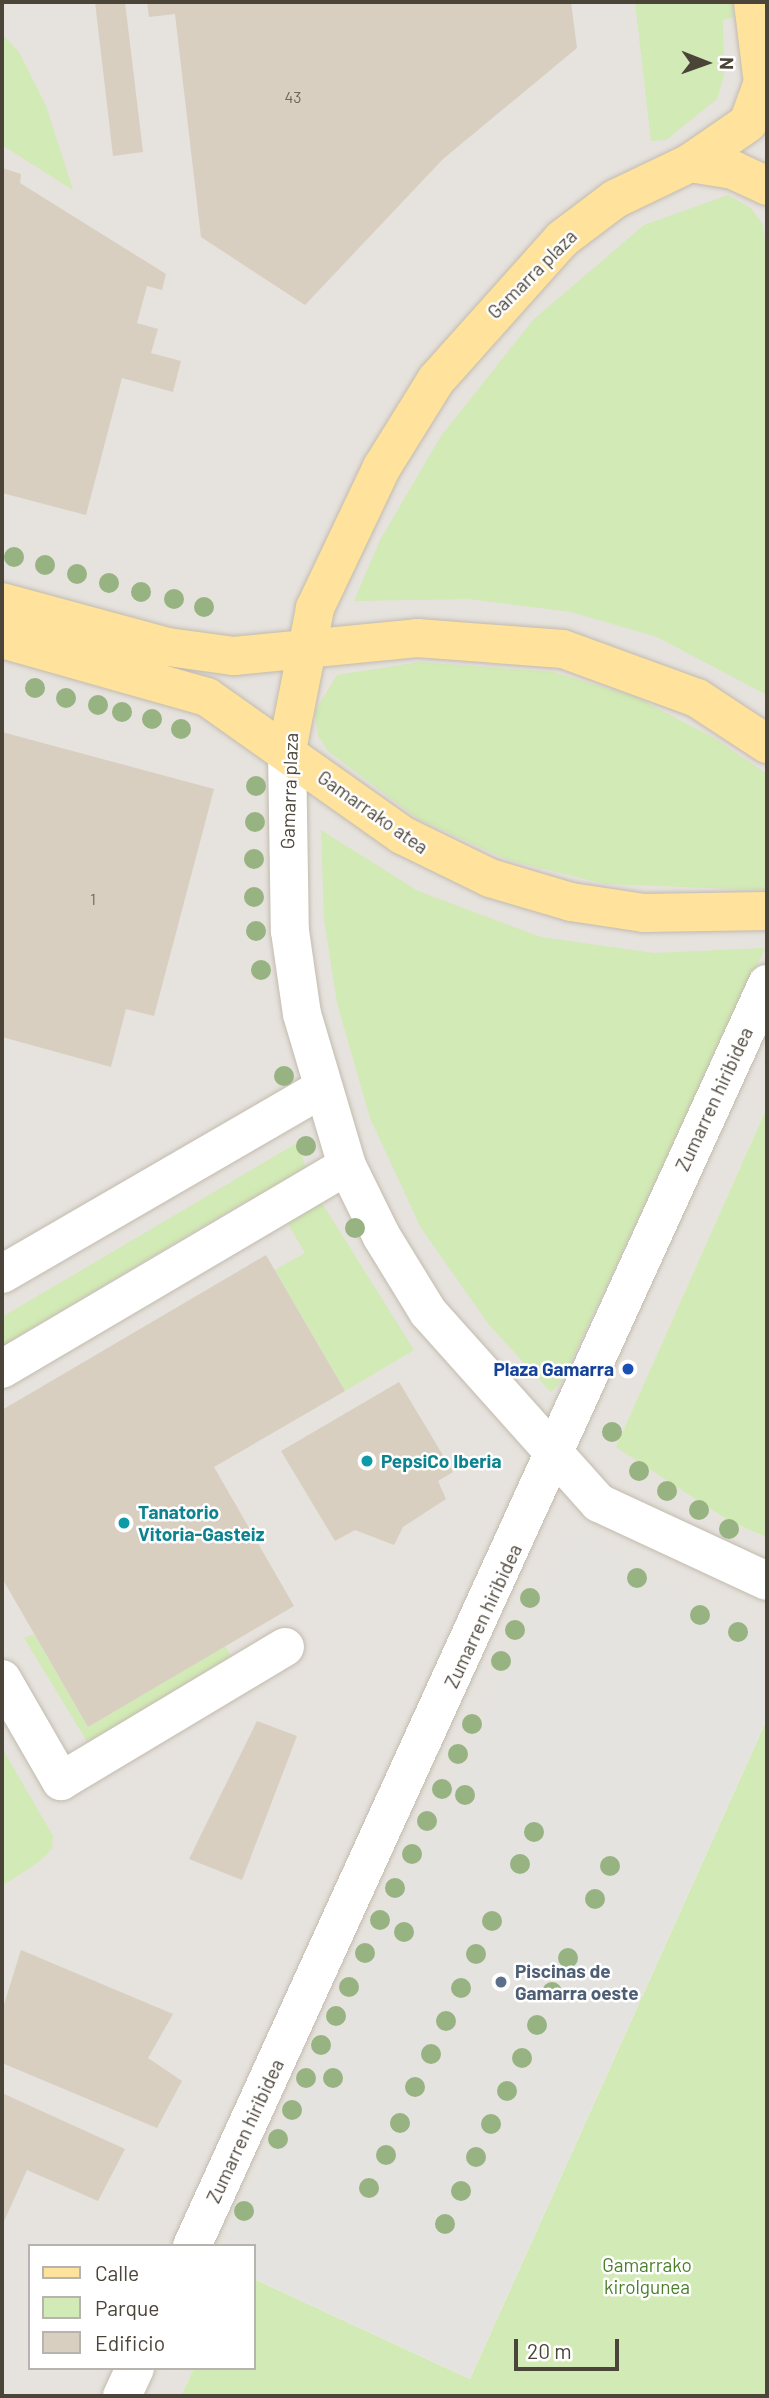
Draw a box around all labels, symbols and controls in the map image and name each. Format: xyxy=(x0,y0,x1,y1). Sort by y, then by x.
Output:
north arrow xyxy=(671,28,741,98)
text: N xyxy=(716,57,739,70)
house number: 43 xyxy=(284,87,302,107)
street label: Gamarra plaza xyxy=(483,225,581,323)
street label: Gamarra plaza xyxy=(276,732,302,850)
street label: Gamarrako atea xyxy=(313,766,433,858)
house number: 1 xyxy=(90,889,96,909)
street label: Zumarren hiribidea xyxy=(671,1023,757,1175)
place label: Plaza Gamarra xyxy=(493,1358,614,1380)
marker: Plaza Gamarra xyxy=(620,1361,636,1377)
place label: PepsiCo Iberia xyxy=(381,1450,501,1472)
marker: PepsiCo Iberia xyxy=(359,1453,375,1469)
place label: Tanatorio Vitoria-Gasteiz xyxy=(138,1501,264,1545)
marker: Tanatorio Vitoria-Gasteiz xyxy=(116,1515,132,1531)
street label: Zumarren hiribidea xyxy=(440,1540,526,1692)
place label: Piscinas de Gamarra oeste xyxy=(515,1960,639,2004)
marker: Piscinas de Gamarra oeste xyxy=(493,1974,509,1990)
street label: Zumarren hiribidea xyxy=(202,2055,288,2207)
legend xyxy=(28,2244,256,2370)
park label: Gamarrako kirolgunea xyxy=(602,2254,692,2298)
text: Calle xyxy=(95,2260,139,2285)
text: Parque xyxy=(95,2295,160,2320)
scale bar xyxy=(517,2324,622,2368)
text: Edificio xyxy=(95,2330,165,2355)
text: 20 m xyxy=(527,2338,572,2363)

